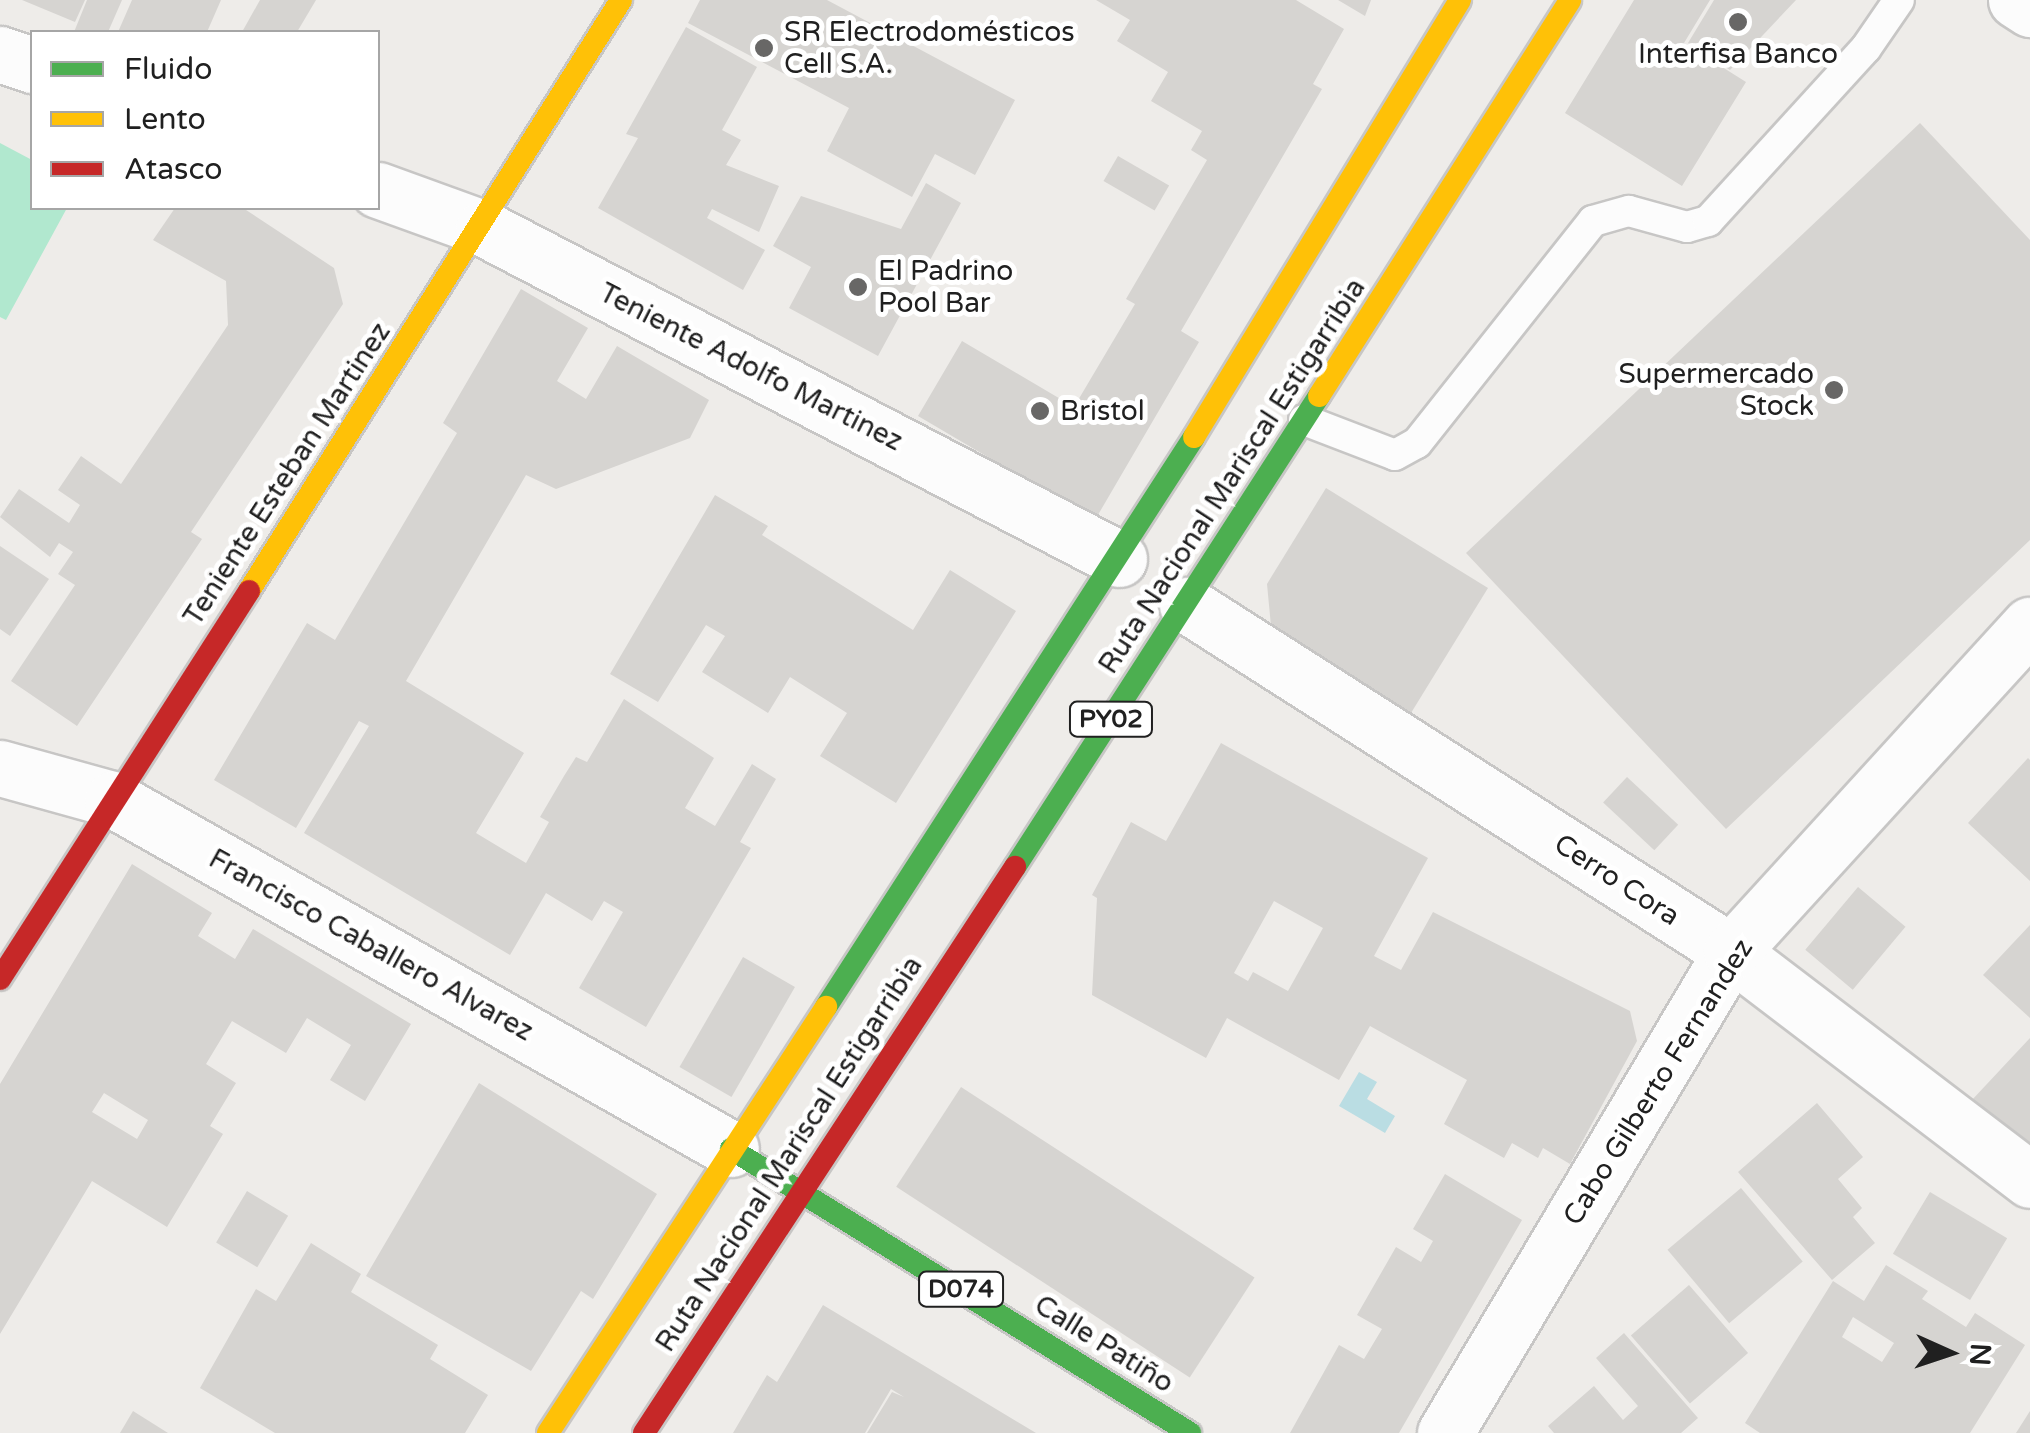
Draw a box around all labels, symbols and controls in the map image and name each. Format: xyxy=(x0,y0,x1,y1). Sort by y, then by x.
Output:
marker: Interfisa Banco xyxy=(1727,11,1749,33)
place label: SR Electrodomésticos Cell S.A. xyxy=(784,15,1075,81)
legend xyxy=(30,30,380,210)
marker: SR Electrodomésticos Cell S.A. xyxy=(753,37,775,59)
place label: Interfisa Banco xyxy=(1638,37,1838,71)
text: Fluido xyxy=(124,51,212,88)
text: Lento xyxy=(124,101,206,138)
text: Atasco xyxy=(124,151,223,188)
place label: El Padrino Pool Bar xyxy=(878,254,1013,320)
street label: Ruta Nacional Mariscal Estigarribia xyxy=(1091,272,1373,680)
street label: Teniente Adolfo Martinez xyxy=(594,276,908,458)
marker: El Padrino Pool Bar xyxy=(847,276,869,298)
street label: Teniente Esteban Martinez xyxy=(176,316,398,632)
place label: Supermercado Stock xyxy=(1619,357,1814,423)
marker: Supermercado Stock xyxy=(1823,379,1845,401)
place label: Bristol xyxy=(1060,394,1145,428)
marker: Bristol xyxy=(1029,400,1051,422)
road number: PY02 xyxy=(1068,699,1154,739)
street label: Cerro Cora xyxy=(1548,827,1686,933)
street label: Francisco Caballero Alvarez xyxy=(203,842,539,1048)
street label: Cabo Gilberto Fernandez xyxy=(1556,933,1760,1231)
street label: Ruta Nacional Mariscal Estigarribia xyxy=(648,950,930,1358)
road number: D074 xyxy=(916,1269,1006,1309)
street label: Calle Patiño xyxy=(1028,1288,1180,1400)
north arrow xyxy=(1900,1303,2000,1403)
text: N xyxy=(1962,1342,1998,1367)

